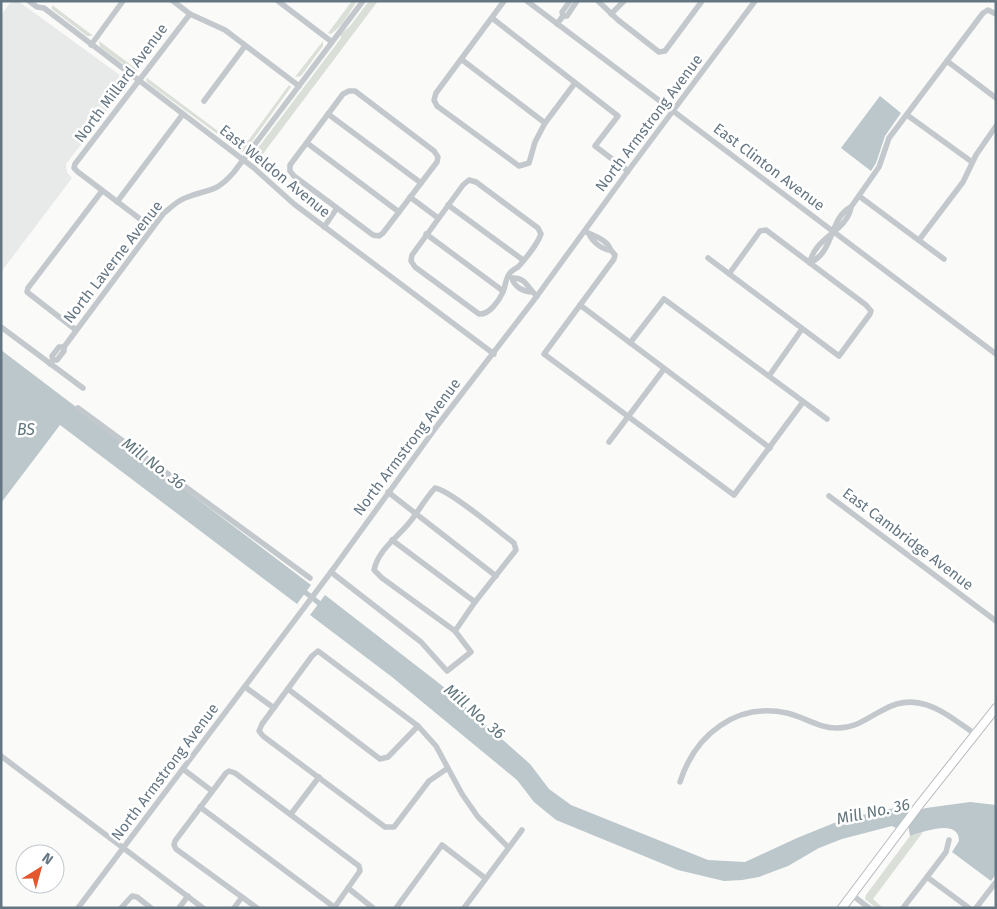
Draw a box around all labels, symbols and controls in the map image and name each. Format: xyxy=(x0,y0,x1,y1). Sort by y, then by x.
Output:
street label: North Millard Avenue xyxy=(71,20,171,146)
street label: North Armstrong Avenue xyxy=(592,51,706,195)
street label: East Clinton Avenue xyxy=(710,119,828,215)
street label: East Weldon Avenue xyxy=(216,121,334,221)
street label: North Laverne Avenue xyxy=(60,197,166,327)
street label: North Armstrong Avenue xyxy=(350,375,464,519)
water label: BS xyxy=(17,420,35,439)
water label: Mill No. 36 xyxy=(118,433,189,493)
street label: East Cambridge Avenue xyxy=(839,484,977,594)
water label: Mill No. 36 xyxy=(440,680,509,743)
street label: North Armstrong Avenue xyxy=(108,700,222,844)
water label: Mill No. 36 xyxy=(835,794,911,829)
north arrow xyxy=(15,844,65,894)
text: N xyxy=(39,849,56,869)

